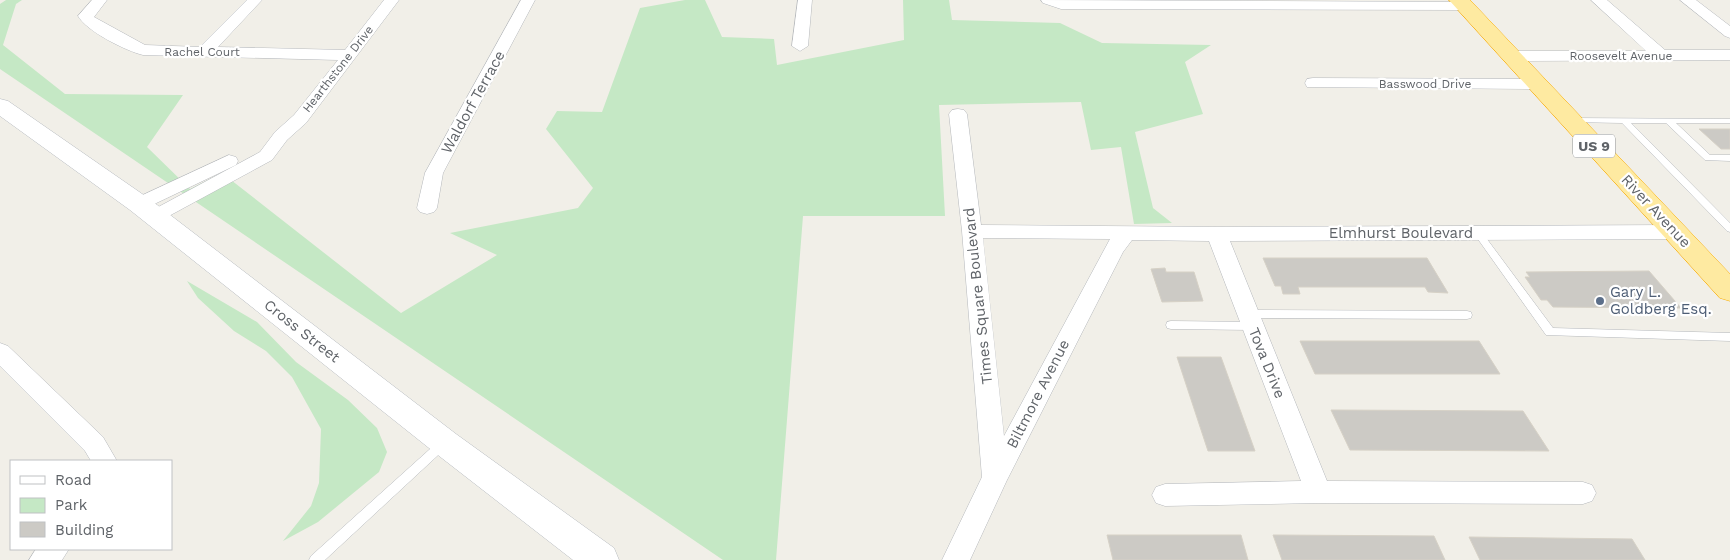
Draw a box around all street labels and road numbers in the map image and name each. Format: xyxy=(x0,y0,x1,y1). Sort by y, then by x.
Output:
street label: Hearthstone Drive xyxy=(300,23,376,115)
street label: Rachel Court xyxy=(164,45,240,59)
street label: Waldorf Terrace xyxy=(437,47,509,157)
street label: Roosevelt Avenue xyxy=(1570,49,1673,63)
street label: Basswood Drive xyxy=(1379,77,1471,91)
road number: US 9 xyxy=(1573,134,1615,158)
street label: River Avenue xyxy=(1617,171,1695,251)
street label: Times Square Boulevard xyxy=(960,207,996,385)
street label: Elmhurst Boulevard xyxy=(1329,224,1473,242)
street label: Cross Street xyxy=(261,296,344,367)
street label: Tova Drive xyxy=(1245,325,1289,401)
street label: Biltmore Avenue xyxy=(1003,337,1073,451)

